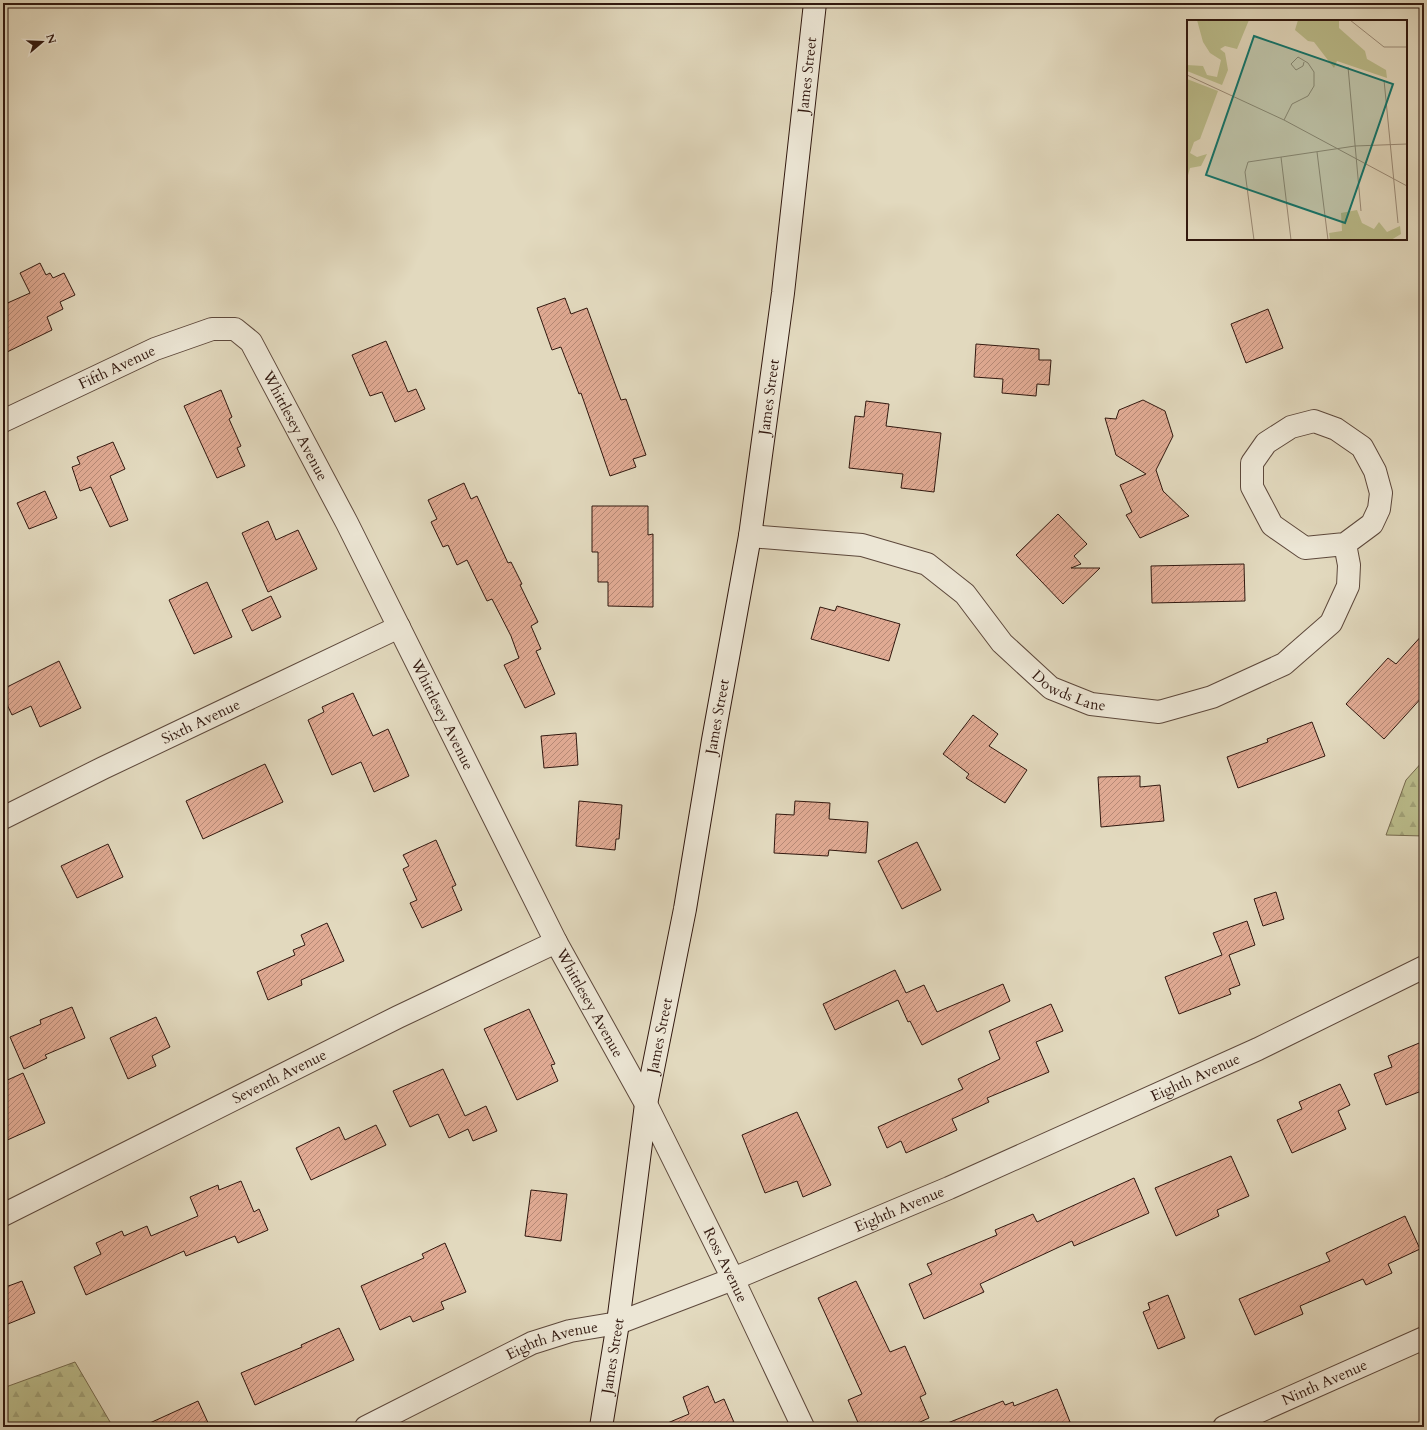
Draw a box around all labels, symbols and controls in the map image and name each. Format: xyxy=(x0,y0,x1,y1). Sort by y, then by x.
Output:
inset map xyxy=(1187,20,1407,240)
north arrow xyxy=(22,22,62,62)
text: N xyxy=(42,32,60,46)
street label: James Street xyxy=(793,36,821,116)
street label: Fifth Avenue xyxy=(75,340,159,394)
street label: James Street xyxy=(754,358,784,438)
street label: Whittlesey Avenue xyxy=(258,366,333,484)
street label: Whittlesey Avenue xyxy=(406,655,479,773)
street label: Dowds Lane xyxy=(1028,665,1107,716)
street label: James Street xyxy=(700,677,734,758)
street label: Sixth Avenue xyxy=(158,694,243,749)
street label: Whittlesey Avenue xyxy=(551,944,628,1061)
street label: James Street xyxy=(642,996,677,1077)
street label: Seventh Avenue xyxy=(229,1044,330,1109)
street label: Eighth Avenue xyxy=(1147,1048,1243,1106)
street label: Eighth Avenue xyxy=(851,1181,947,1237)
street label: Ross Avenue xyxy=(699,1224,753,1306)
street label: Eighth Avenue xyxy=(503,1316,599,1365)
street label: James Street xyxy=(596,1317,629,1397)
street label: Ninth Avenue xyxy=(1279,1355,1370,1410)

